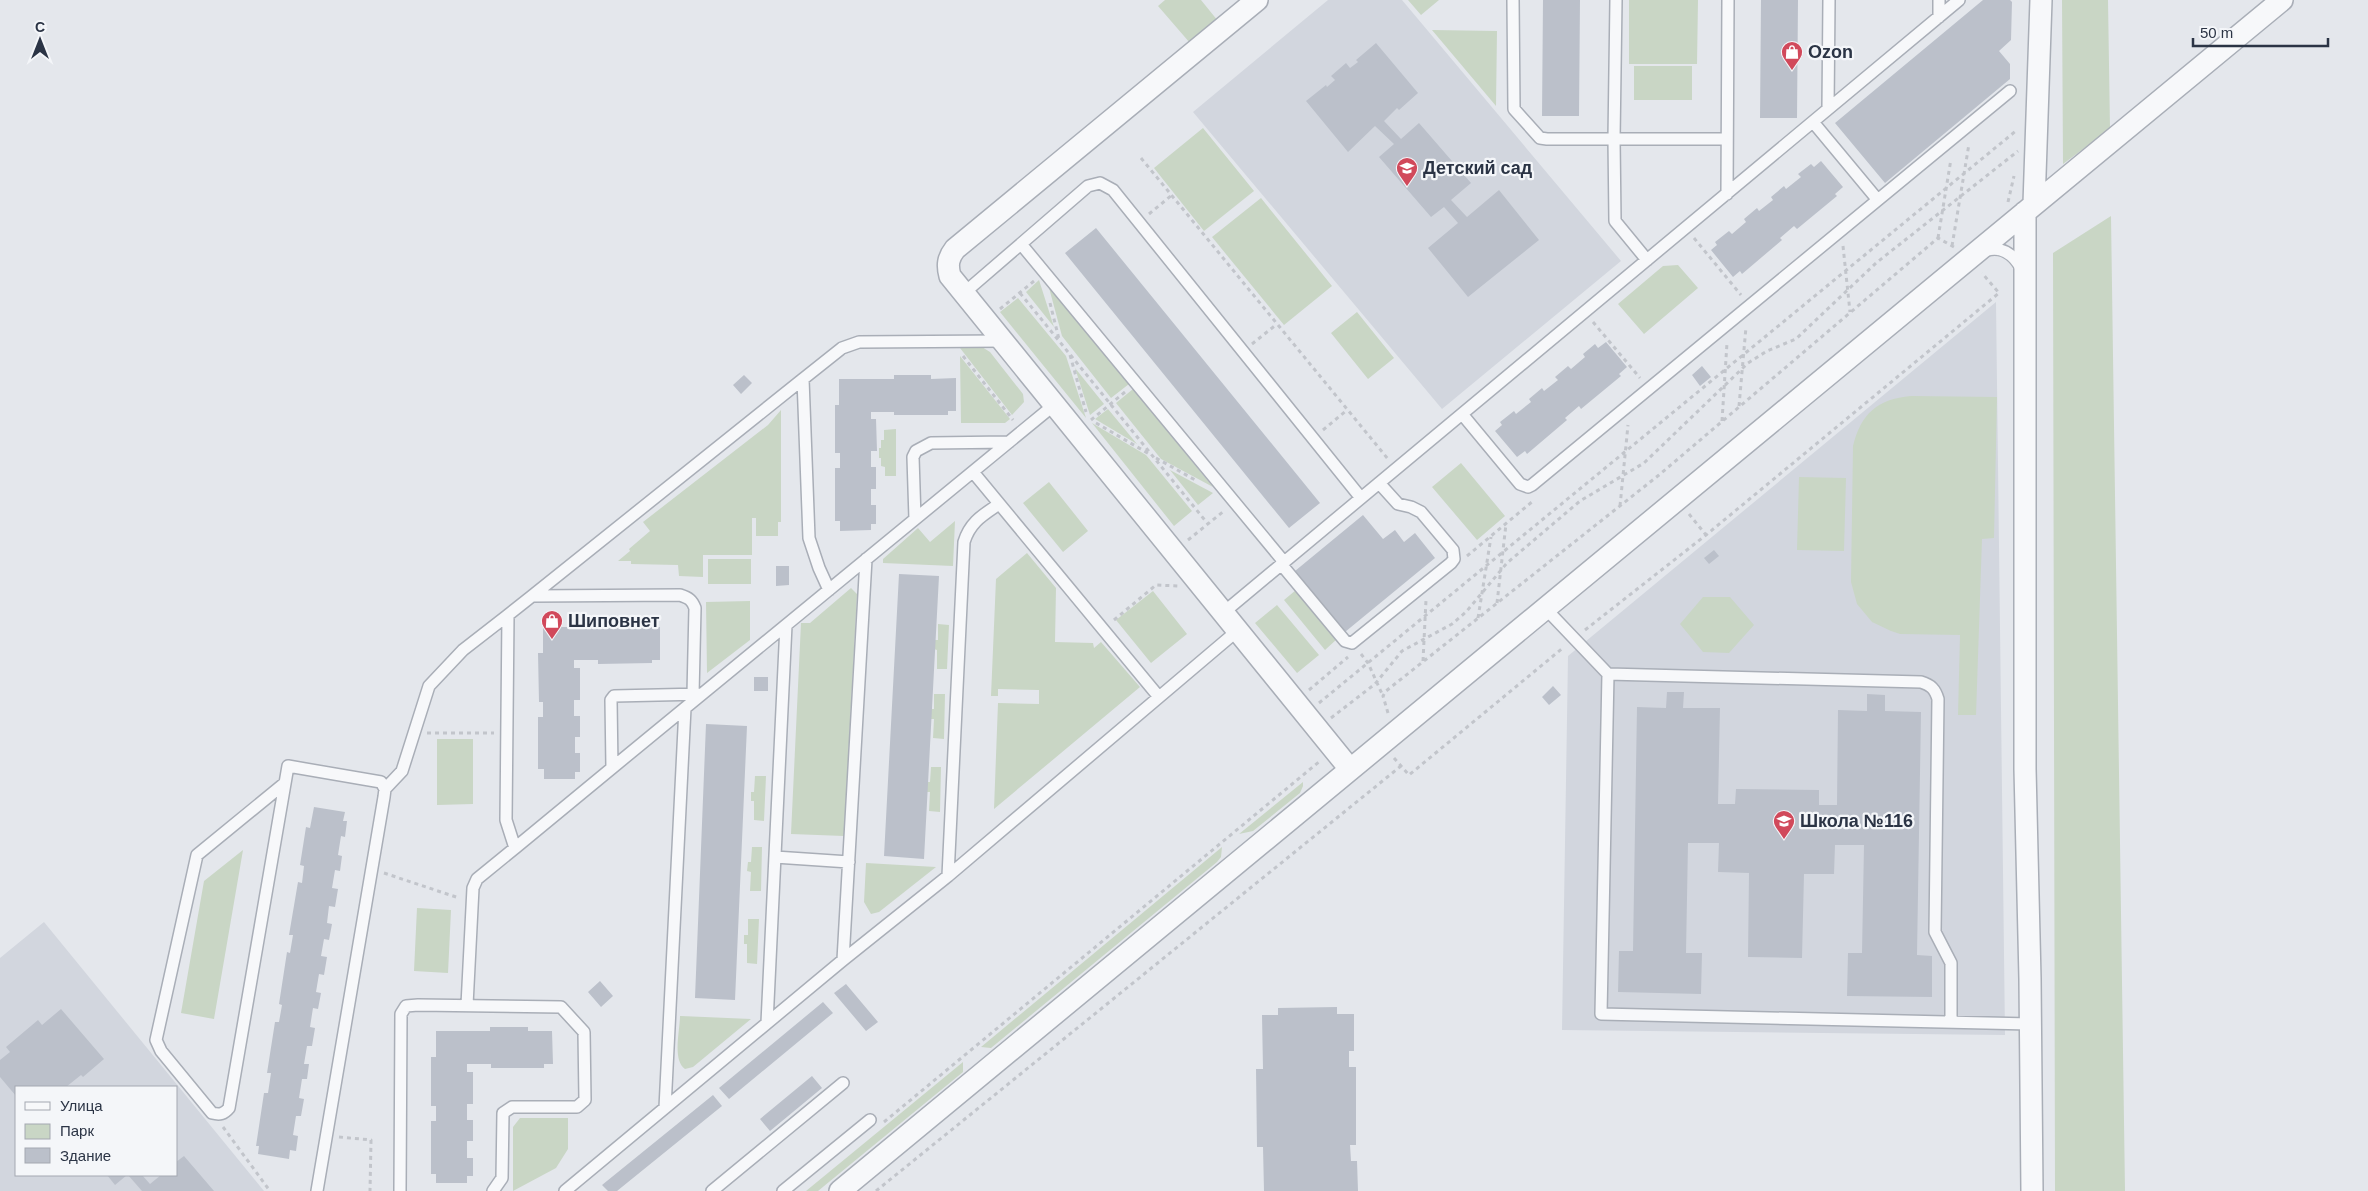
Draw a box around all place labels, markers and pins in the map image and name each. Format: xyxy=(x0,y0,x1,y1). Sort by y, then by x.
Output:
shop icon: Ozon xyxy=(1780,40,1804,71)
place label: Ozon xyxy=(1808,42,1853,62)
school or university icon: Детский сад xyxy=(1395,156,1419,187)
place label: Детский сад xyxy=(1423,158,1533,178)
shop icon: Шиповнет xyxy=(540,609,564,640)
place label: Шиповнет xyxy=(568,611,660,631)
school or university icon: Школа №116 xyxy=(1772,809,1796,840)
place label: Школа №116 xyxy=(1800,811,1913,831)

